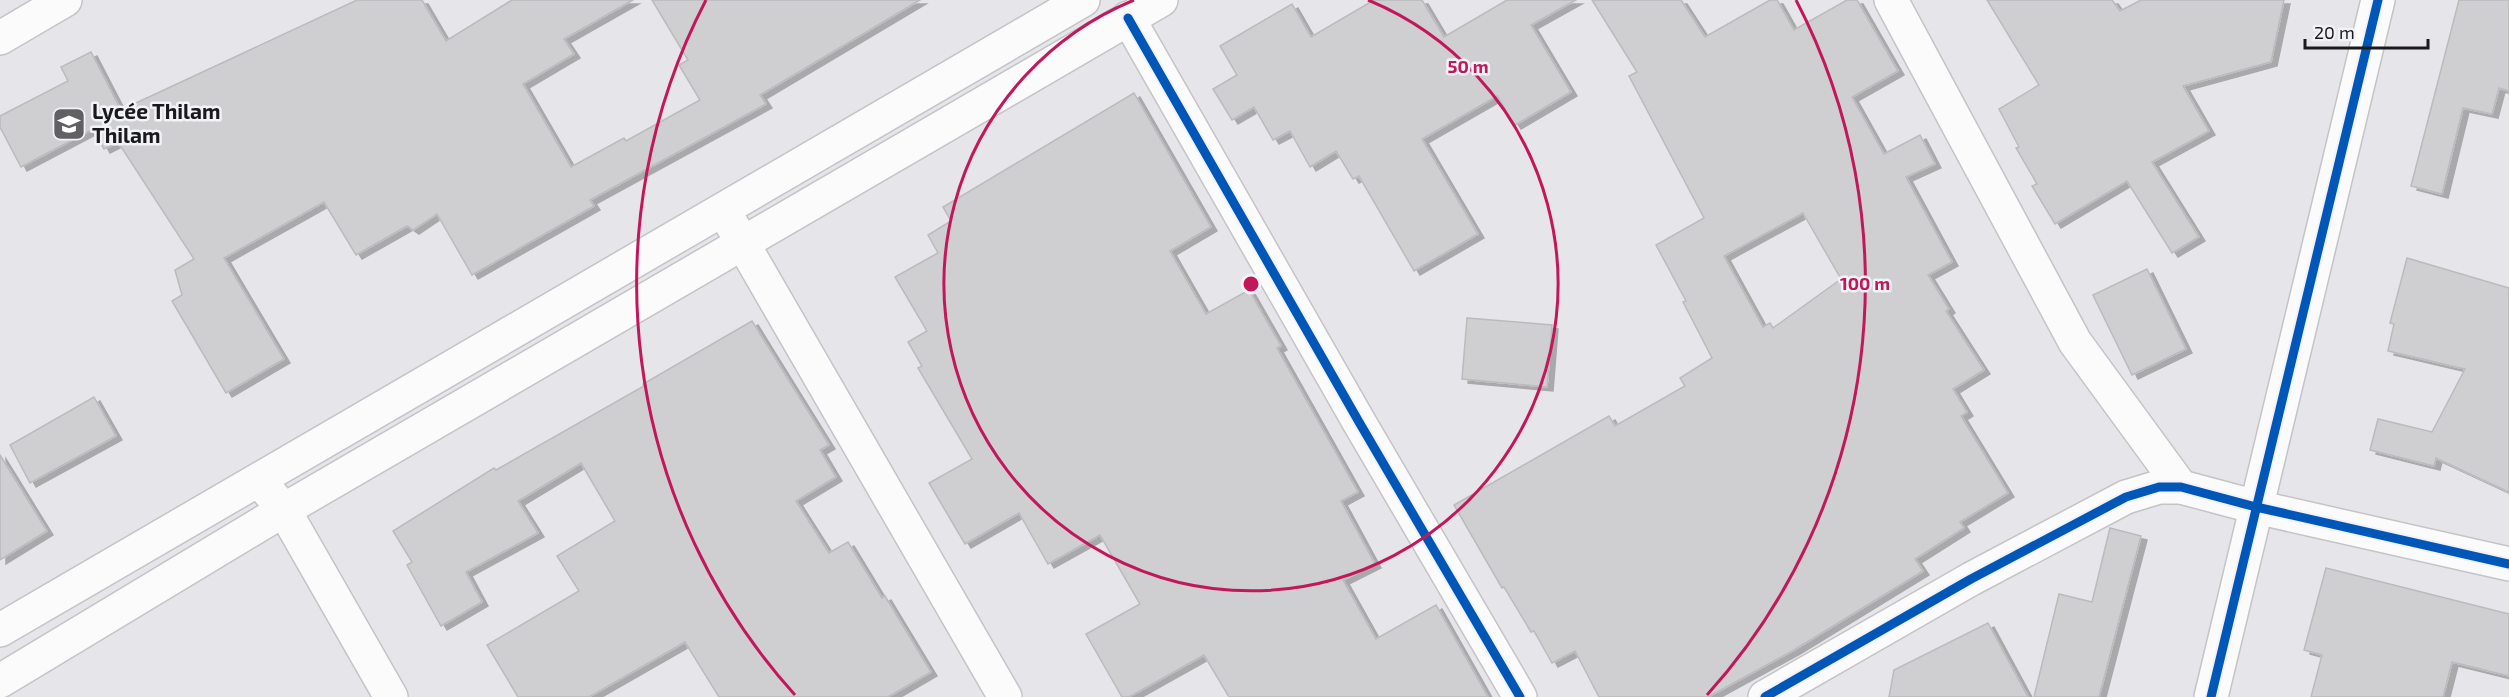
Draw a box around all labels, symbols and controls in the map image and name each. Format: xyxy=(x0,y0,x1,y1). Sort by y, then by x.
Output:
scale bar xyxy=(2305,12,2428,50)
text: 20 m xyxy=(2314,21,2355,43)
text: 50 m xyxy=(1447,55,1489,77)
place label: Lycée Thilam Thilam xyxy=(92,98,220,147)
school or university icon: Lycée Thilam Thilam xyxy=(51,106,87,142)
text: 100 m xyxy=(1840,272,1890,294)
centre of rings xyxy=(1241,274,1261,294)

